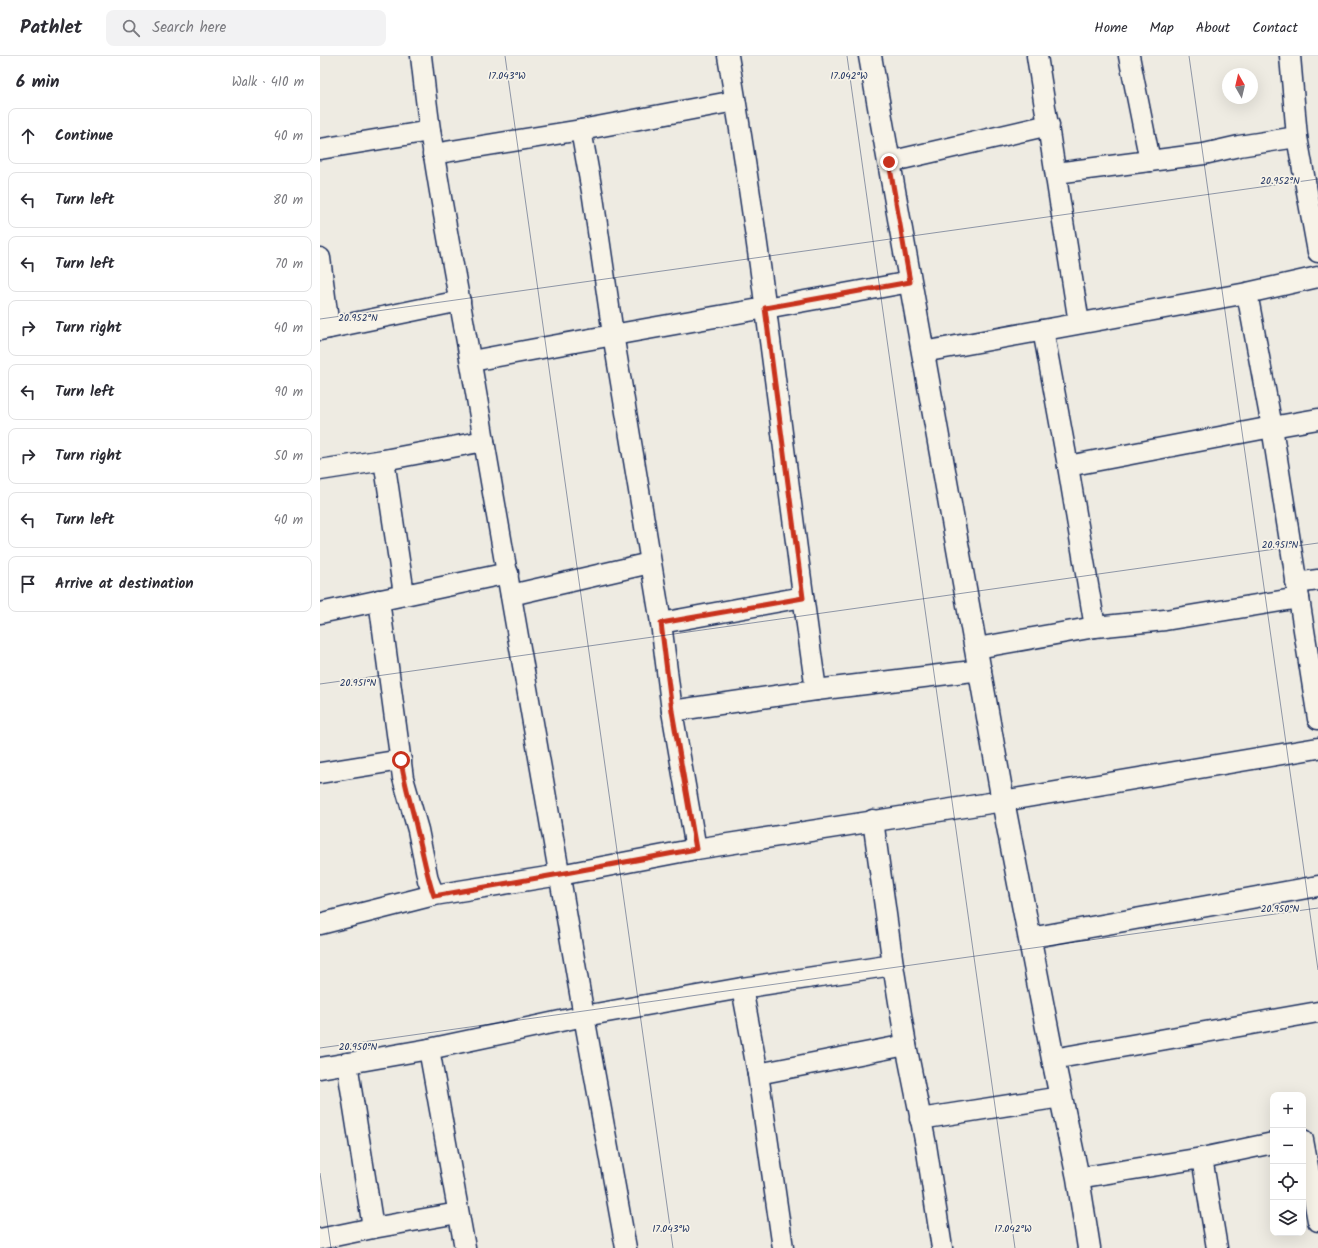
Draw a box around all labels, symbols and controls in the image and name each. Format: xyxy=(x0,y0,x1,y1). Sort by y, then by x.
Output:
search box xyxy=(106,10,386,46)
text: Pathlet xyxy=(20,13,82,43)
text: Search here xyxy=(152,16,226,40)
icon: search xyxy=(120,17,142,39)
text: Home xyxy=(1094,17,1128,39)
text: Map xyxy=(1150,17,1174,39)
text: About xyxy=(1196,17,1230,39)
text: Contact xyxy=(1252,17,1298,39)
text: 17.043°W xyxy=(488,68,526,84)
text: 17.042°W xyxy=(830,68,868,84)
north arrow xyxy=(1222,68,1258,104)
text: 6 min xyxy=(16,69,60,96)
text: Walk · 410 m xyxy=(232,72,304,93)
text: Continue xyxy=(55,124,113,148)
icon: ahead xyxy=(17,125,39,147)
text: 40 m xyxy=(274,126,303,147)
route end xyxy=(880,153,898,171)
text: 20.952°N xyxy=(1260,173,1300,189)
text: Turn left xyxy=(55,188,115,212)
icon: left xyxy=(17,189,39,211)
text: 80 m xyxy=(273,190,303,211)
text: Turn left xyxy=(55,252,115,276)
icon: left xyxy=(17,253,39,275)
text: 70 m xyxy=(275,254,303,275)
text: 20.952°N xyxy=(338,310,378,326)
text: Turn right xyxy=(55,316,122,340)
icon: right xyxy=(17,317,39,339)
text: 40 m xyxy=(274,318,303,339)
text: Turn left xyxy=(55,380,115,404)
icon: left xyxy=(17,381,39,403)
text: 90 m xyxy=(275,382,303,403)
text: Turn right xyxy=(55,444,122,468)
icon: right xyxy=(17,445,39,467)
text: 50 m xyxy=(274,446,303,467)
text: Turn left xyxy=(55,508,115,532)
icon: left xyxy=(17,509,39,531)
text: 40 m xyxy=(274,510,303,531)
text: 20.951°N xyxy=(1262,537,1299,553)
text: Arrive at destination xyxy=(55,572,194,596)
icon: arrive xyxy=(17,573,39,595)
text: 20.951°N xyxy=(340,675,377,691)
route start xyxy=(392,751,410,769)
text: 20.950°N xyxy=(1261,901,1300,917)
text: 20.950°N xyxy=(339,1039,378,1055)
map controls xyxy=(1270,1092,1306,1236)
button: + xyxy=(1270,1092,1306,1128)
button: − xyxy=(1270,1128,1306,1164)
button: locate xyxy=(1270,1164,1306,1200)
button: layers xyxy=(1270,1200,1306,1236)
text: 17.043°W xyxy=(652,1221,690,1237)
text: 17.042°W xyxy=(994,1221,1032,1237)

